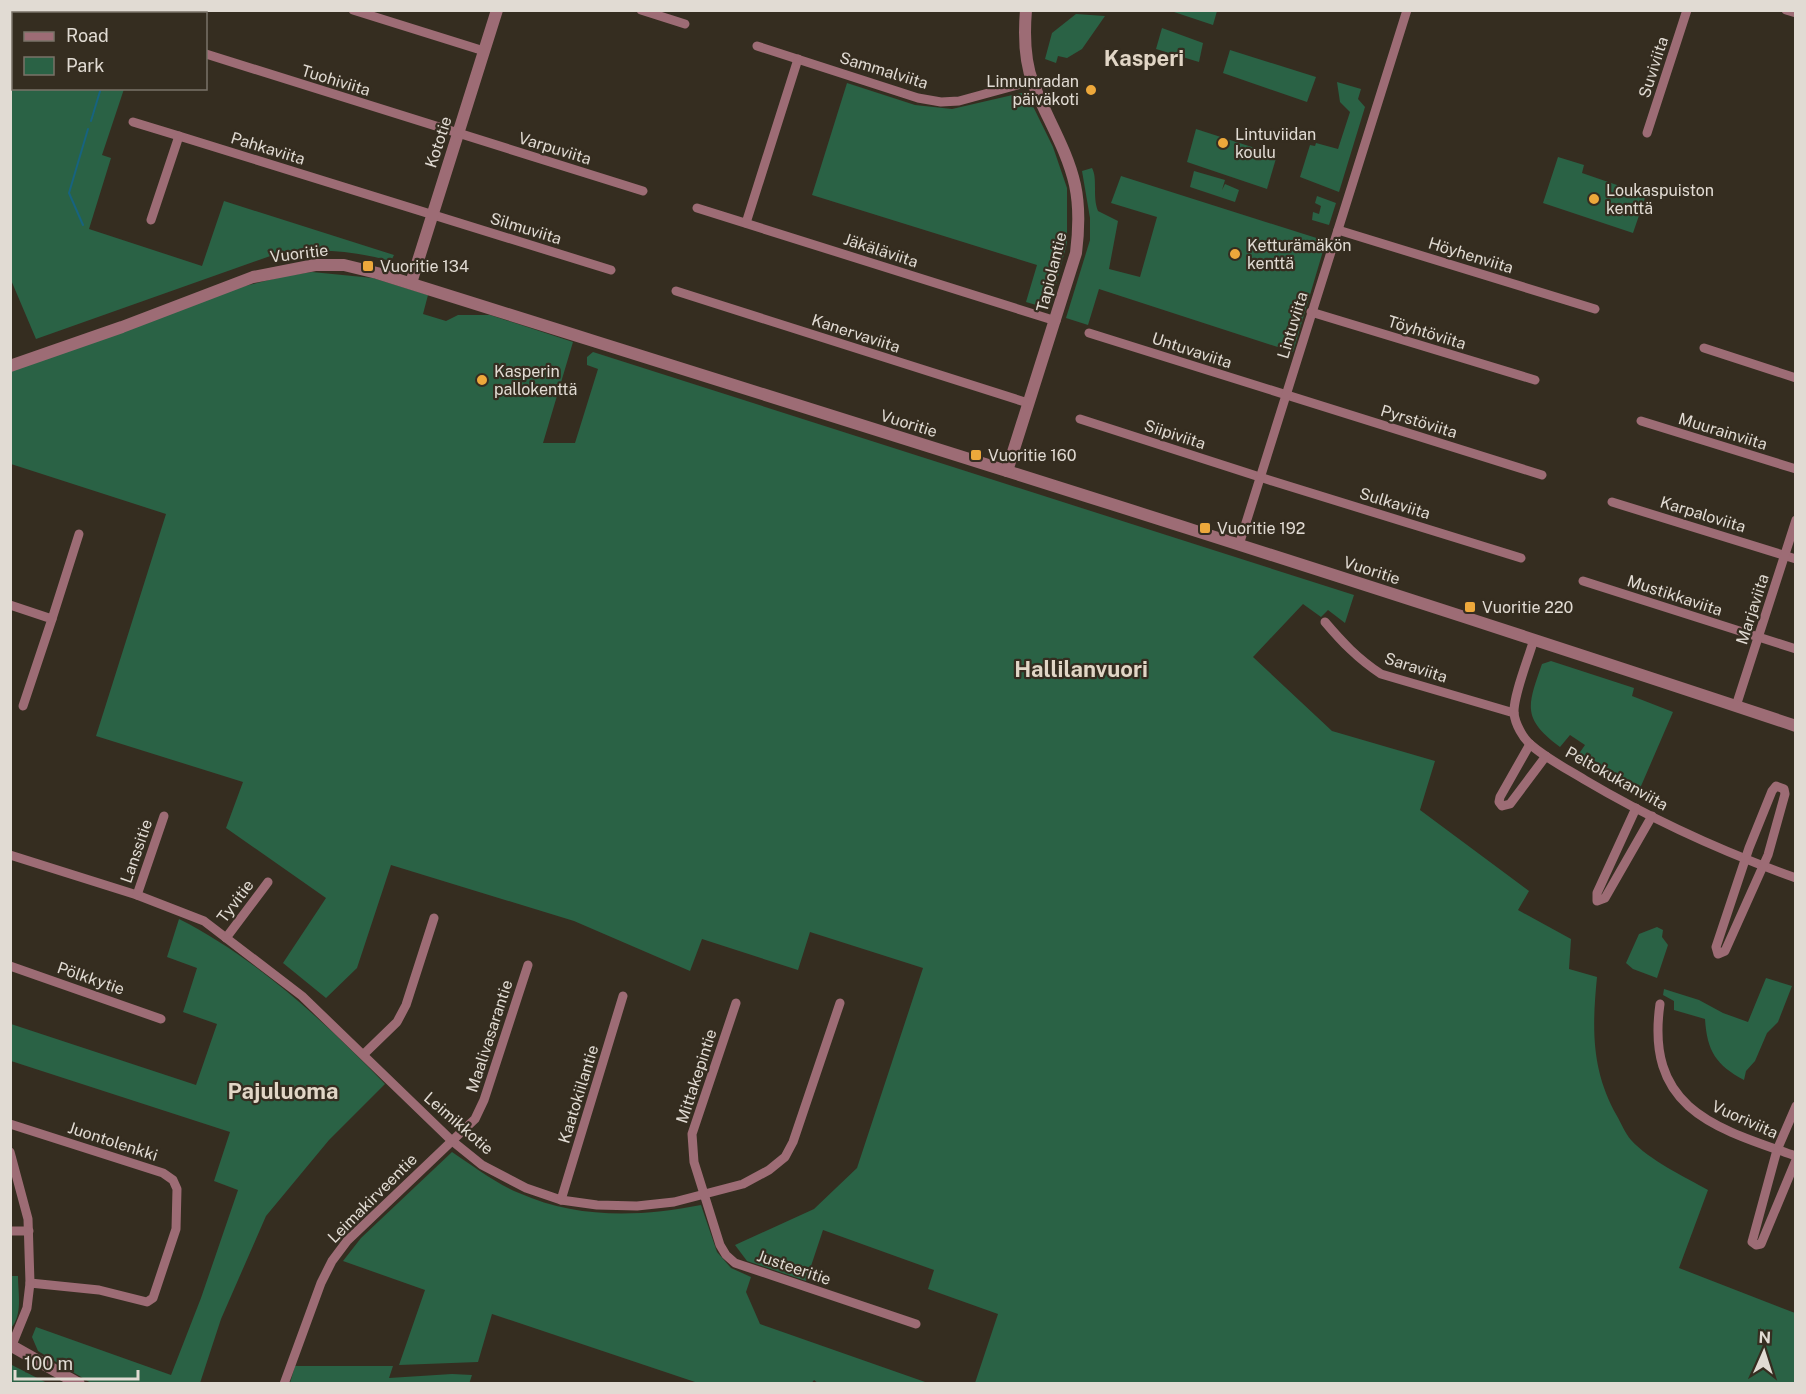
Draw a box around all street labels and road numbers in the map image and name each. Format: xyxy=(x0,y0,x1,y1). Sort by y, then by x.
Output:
street label: Suviviita xyxy=(1635,34,1672,100)
street label: Sammalviita xyxy=(837,48,930,93)
street label: Tuohiviita xyxy=(299,61,373,100)
street label: Kototie xyxy=(421,114,456,170)
street label: Pahkaviita xyxy=(228,128,307,169)
street label: Varpuviita xyxy=(516,128,594,169)
street label: Silmuviita xyxy=(488,209,564,248)
street label: Jäkäläviita xyxy=(841,230,920,271)
street label: Tapiolantie xyxy=(1032,230,1071,314)
street label: Höyhenviita xyxy=(1426,234,1516,277)
street label: Vuoritie xyxy=(269,240,329,266)
street label: Lintuviita xyxy=(1273,289,1312,361)
street label: Kanervaviita xyxy=(809,310,903,357)
street label: Töyhtöviita xyxy=(1385,312,1468,353)
street label: Untuvaviita xyxy=(1149,329,1234,372)
street label: Pyrstöviita xyxy=(1378,401,1460,442)
street label: Vuoritie xyxy=(878,406,940,441)
street label: Muurainviita xyxy=(1676,409,1770,454)
street label: Siipiviita xyxy=(1142,416,1208,453)
street label: Sulkaviita xyxy=(1357,484,1433,523)
street label: Karpaloviita xyxy=(1658,492,1748,537)
street label: Vuoritie xyxy=(1341,552,1403,589)
street label: Mustikkaviita xyxy=(1625,571,1725,620)
street label: Marjaviita xyxy=(1732,571,1773,647)
street label: Saraviita xyxy=(1382,648,1450,687)
street label: Peltokukanviita xyxy=(1562,742,1671,814)
street label: Lanssitie xyxy=(117,817,156,886)
street label: Tyvitie xyxy=(213,876,258,927)
street label: Pölkkytie xyxy=(55,958,127,999)
street label: Maalivasarantie xyxy=(462,978,517,1095)
street label: Mittakepintie xyxy=(672,1027,721,1126)
street label: Kaatokiilantie xyxy=(554,1043,602,1146)
street label: Leimikkotie xyxy=(420,1088,497,1159)
street label: Vuoriviita xyxy=(1709,1096,1781,1142)
street label: Juontolenkki xyxy=(66,1118,160,1165)
street label: Leimakirveentie xyxy=(324,1150,421,1247)
street label: Justeeritie xyxy=(754,1246,833,1289)

